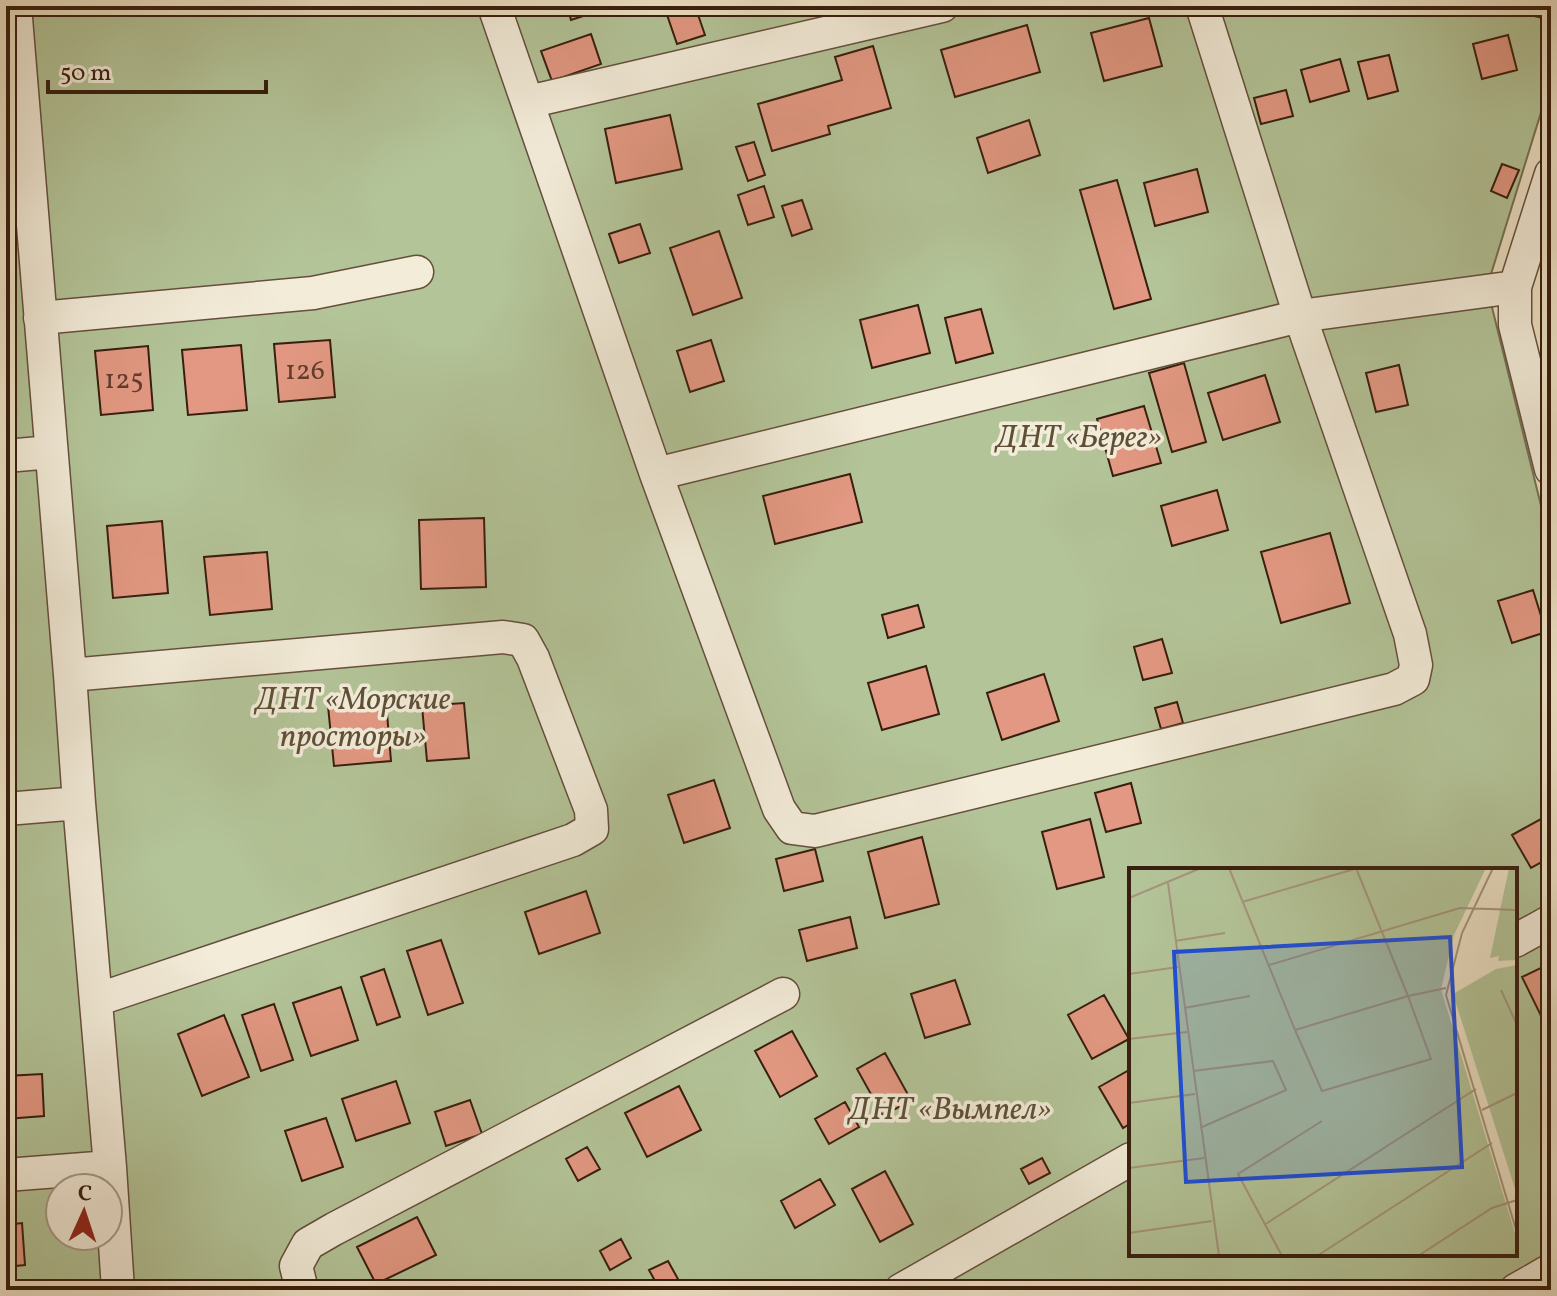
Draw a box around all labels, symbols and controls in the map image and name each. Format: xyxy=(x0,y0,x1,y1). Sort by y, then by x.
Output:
scale bar xyxy=(48,44,266,94)
text: 50 m xyxy=(60,57,112,91)
house number: 126 xyxy=(285,352,325,391)
house number: 125 xyxy=(104,361,144,400)
park label: ДНТ «Берег» xyxy=(994,417,1162,461)
park label: ДНТ «Морские просторы» xyxy=(253,679,451,760)
inset map xyxy=(1129,868,1517,1256)
park label: ДНТ «Вымпел» xyxy=(847,1089,1051,1133)
north arrow xyxy=(44,1172,124,1252)
text: С xyxy=(77,1179,93,1210)

